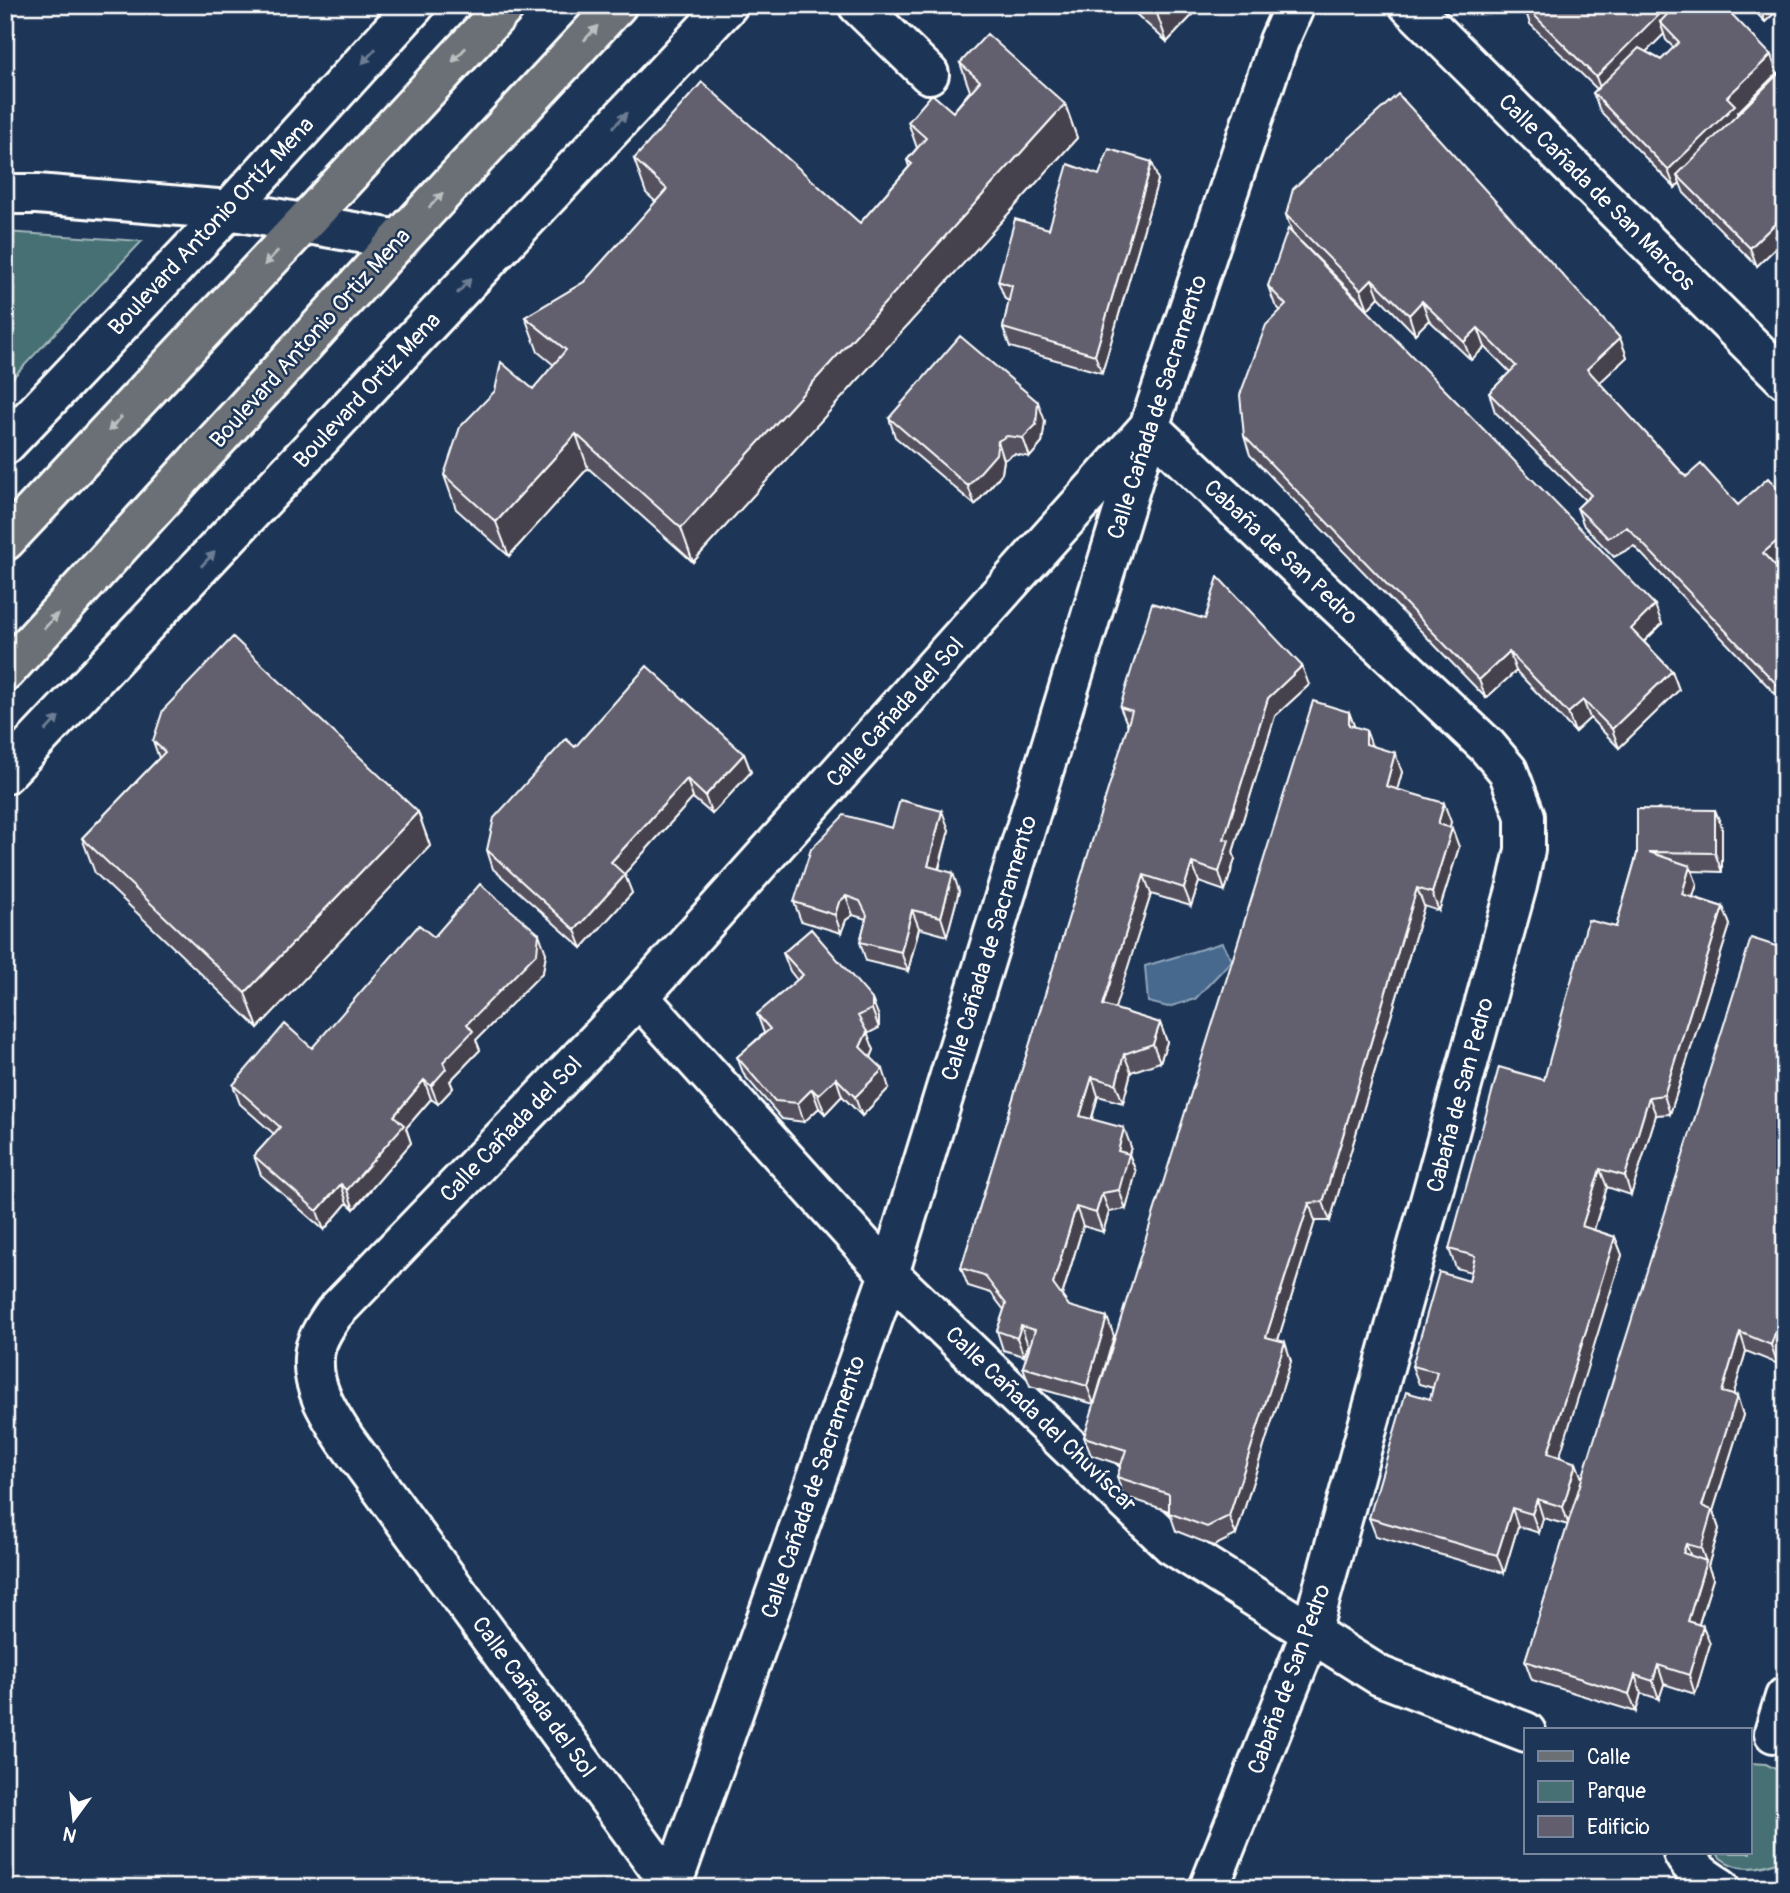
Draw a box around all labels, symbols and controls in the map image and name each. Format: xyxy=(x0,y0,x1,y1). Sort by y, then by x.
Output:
one-way arrow xyxy=(582,25,598,42)
one-way arrow xyxy=(452,46,468,63)
one-way arrow xyxy=(361,47,377,65)
street label: Calle Cañada de San Marcos xyxy=(1492,87,1702,297)
street label: Boulevard Antonio Ortíz Mena xyxy=(102,110,320,342)
one-way arrow xyxy=(612,112,628,129)
one-way arrow xyxy=(428,191,444,209)
street label: Boulevard Antonio Ortiz Mena xyxy=(203,222,417,454)
one-way arrow xyxy=(264,249,280,266)
street label: Calle Cañada de Sacramento xyxy=(1101,271,1213,543)
one-way arrow xyxy=(456,278,472,295)
street label: Boulevard Ortiz Mena xyxy=(287,306,447,474)
one-way arrow xyxy=(108,415,124,432)
street label: Cabaña de San Pedro xyxy=(1198,473,1364,631)
one-way arrow xyxy=(199,551,215,568)
one-way arrow xyxy=(43,613,59,630)
street label: Calle Cañada del Sol xyxy=(820,631,970,793)
one-way arrow xyxy=(44,715,60,733)
street label: Calle Cañada de Sacramento xyxy=(935,812,1043,1084)
street label: Cabaña de San Pedro xyxy=(1420,994,1500,1196)
street label: Calle Cañada del Sol xyxy=(434,1050,588,1208)
street label: Calle Cañada del Chuvíscar xyxy=(939,1320,1143,1518)
street label: Calle Cañada de Sacramento xyxy=(754,1352,872,1622)
street label: Cabaña de San Pedro xyxy=(1241,1580,1337,1778)
street label: Calle Cañada del Sol xyxy=(466,1611,602,1783)
legend xyxy=(1524,1728,1752,1854)
text: Calle xyxy=(1587,1744,1631,1771)
text: Parque xyxy=(1587,1778,1646,1805)
north arrow xyxy=(38,1784,108,1854)
text: Edificio xyxy=(1587,1814,1650,1841)
text: N xyxy=(60,1821,79,1848)

